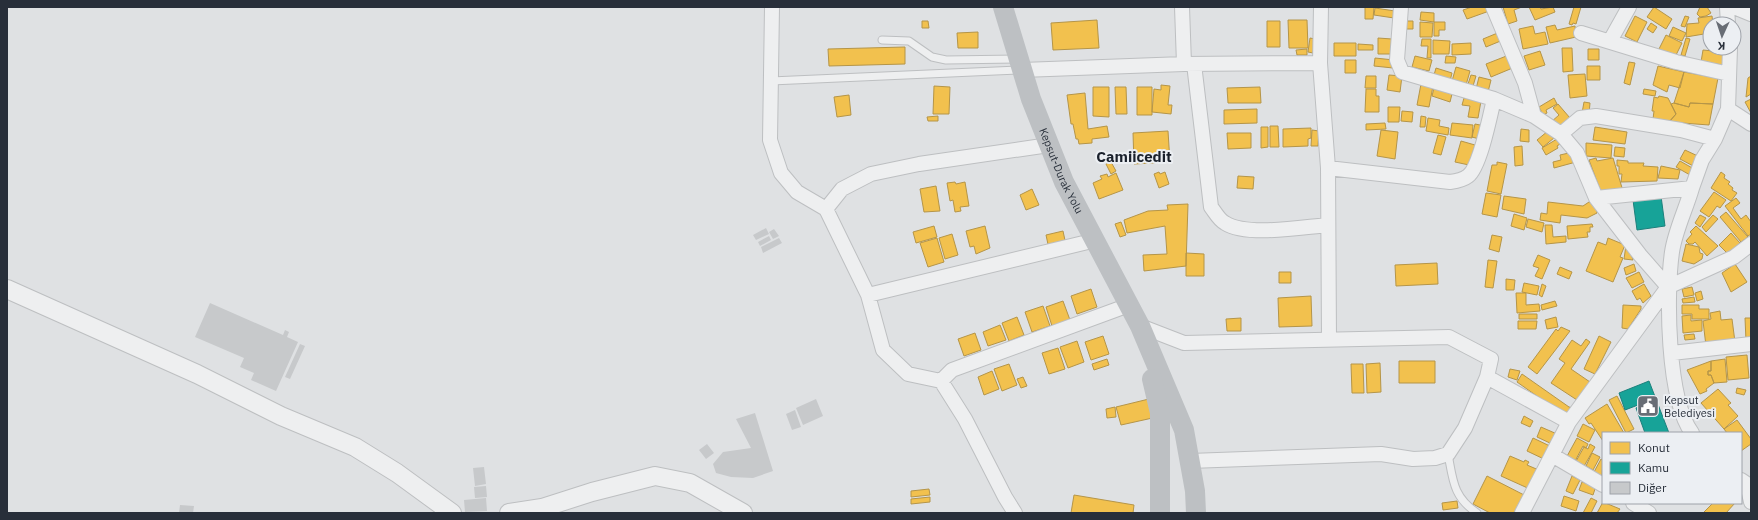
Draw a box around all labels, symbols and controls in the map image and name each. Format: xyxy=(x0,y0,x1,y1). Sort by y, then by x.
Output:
north arrow xyxy=(1702,16,1742,56)
text: K xyxy=(1717,39,1726,53)
street label: Kepsut-Durak Yolu xyxy=(1036,126,1086,216)
district label: Camiicedit xyxy=(1096,147,1172,166)
public building icon: Kepsut Belediyesi xyxy=(1635,393,1661,419)
place label: Kepsut Belediyesi xyxy=(1664,393,1715,420)
legend xyxy=(1602,432,1742,504)
text: Konut xyxy=(1638,440,1670,455)
text: Kamu xyxy=(1638,460,1669,475)
text: Diğer xyxy=(1638,480,1667,495)

